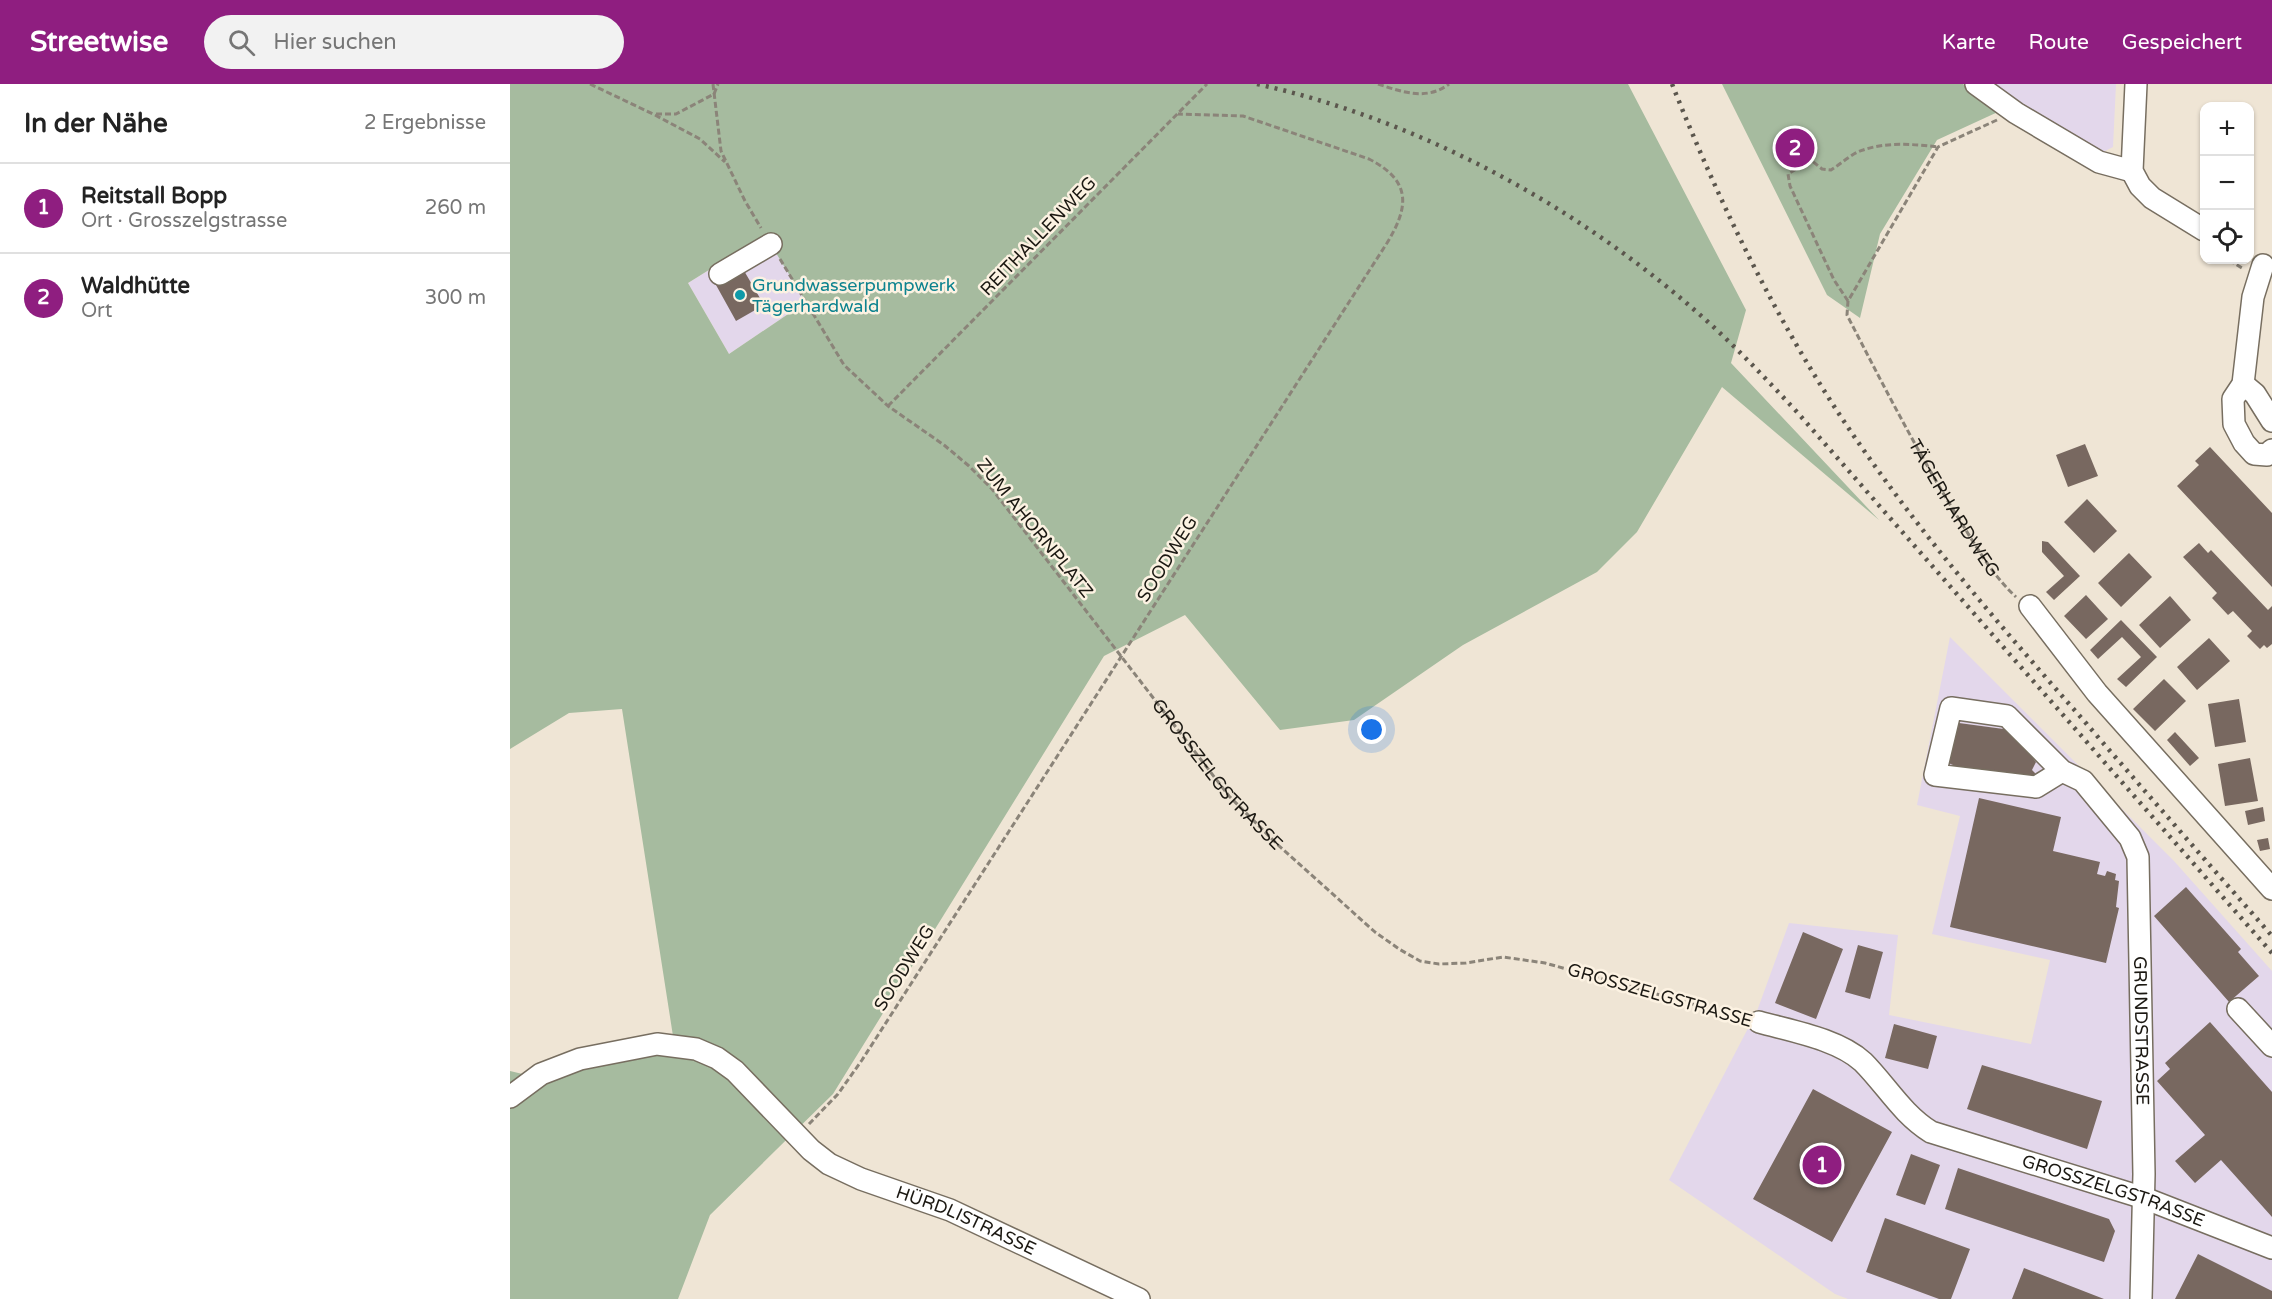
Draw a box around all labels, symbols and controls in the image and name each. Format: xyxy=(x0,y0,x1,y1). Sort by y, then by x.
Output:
search box xyxy=(204,15,624,69)
text: Streetwise xyxy=(30,25,168,59)
icon: search xyxy=(225,26,258,59)
text: Hier suchen xyxy=(273,29,397,55)
text: Karte xyxy=(1942,30,1996,55)
text: Route xyxy=(2029,30,2089,55)
text: Gespeichert xyxy=(2122,30,2242,55)
map controls xyxy=(2200,102,2254,264)
button: + xyxy=(2200,102,2254,156)
text: In der Nähe xyxy=(24,108,168,139)
text: 2 Ergebnisse xyxy=(364,111,486,135)
pin: 2 xyxy=(1776,126,1814,170)
button: − xyxy=(2200,156,2254,210)
street label: REITHALLENWEG xyxy=(975,172,1101,300)
text: Reitstall Bopp xyxy=(81,183,227,209)
text: 1 xyxy=(37,196,50,220)
text: 260 m xyxy=(425,196,486,220)
text: Ort · Grosszelgstrasse xyxy=(81,209,287,233)
button: locate xyxy=(2200,210,2254,264)
text: Waldhütte xyxy=(81,273,190,299)
place label: Grundwasserpumpwerk Tägerhardwald xyxy=(752,274,956,317)
text: 2 xyxy=(37,286,50,310)
text: 300 m xyxy=(425,286,486,310)
marker: Grundwasserpumpwerk Tägerhardwald xyxy=(733,288,747,302)
text: Ort xyxy=(81,299,112,323)
street label: TÄGERHARDWEG xyxy=(1904,435,2004,581)
street label: ZUM AHORNPLATZ xyxy=(972,454,1098,602)
street label: SOODWEG xyxy=(1132,512,1202,606)
street label: GROSSZELGSTRASSE xyxy=(1147,694,1287,854)
your location xyxy=(1357,715,1386,744)
street label: SOODWEG xyxy=(869,921,939,1015)
street label: GRUNDSTRASSE xyxy=(2129,956,2154,1106)
street label: GROSSZELGSTRASSE xyxy=(1565,958,1755,1032)
pin: 1 xyxy=(1802,1142,1842,1188)
street label: GROSSZELGSTRASSE xyxy=(2019,1150,2208,1232)
street label: HÜRDLISTRASSE xyxy=(893,1181,1040,1260)

